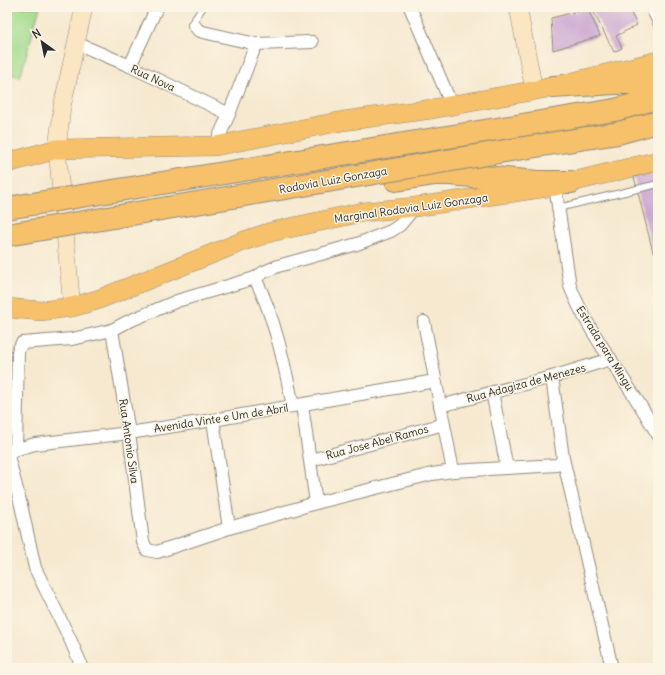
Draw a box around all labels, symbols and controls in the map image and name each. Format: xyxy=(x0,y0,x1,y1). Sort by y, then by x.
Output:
north arrow xyxy=(22,22,62,62)
text: N xyxy=(30,26,44,42)
street label: Rua Nova xyxy=(129,62,177,94)
street label: Rodovia Luiz Gonzaga xyxy=(278,164,388,196)
street label: Marginal Rodovia Luiz Gonzaga xyxy=(333,190,489,226)
street label: Estrada para Mingu xyxy=(573,303,637,393)
street label: Rua Adagiza de Menezes xyxy=(465,360,587,406)
street label: Rua Antonio Silva xyxy=(116,398,142,484)
street label: Avenida Vinte e Um de Abril xyxy=(153,400,289,436)
street label: Rua Jose Abel Ramos xyxy=(324,422,430,462)

